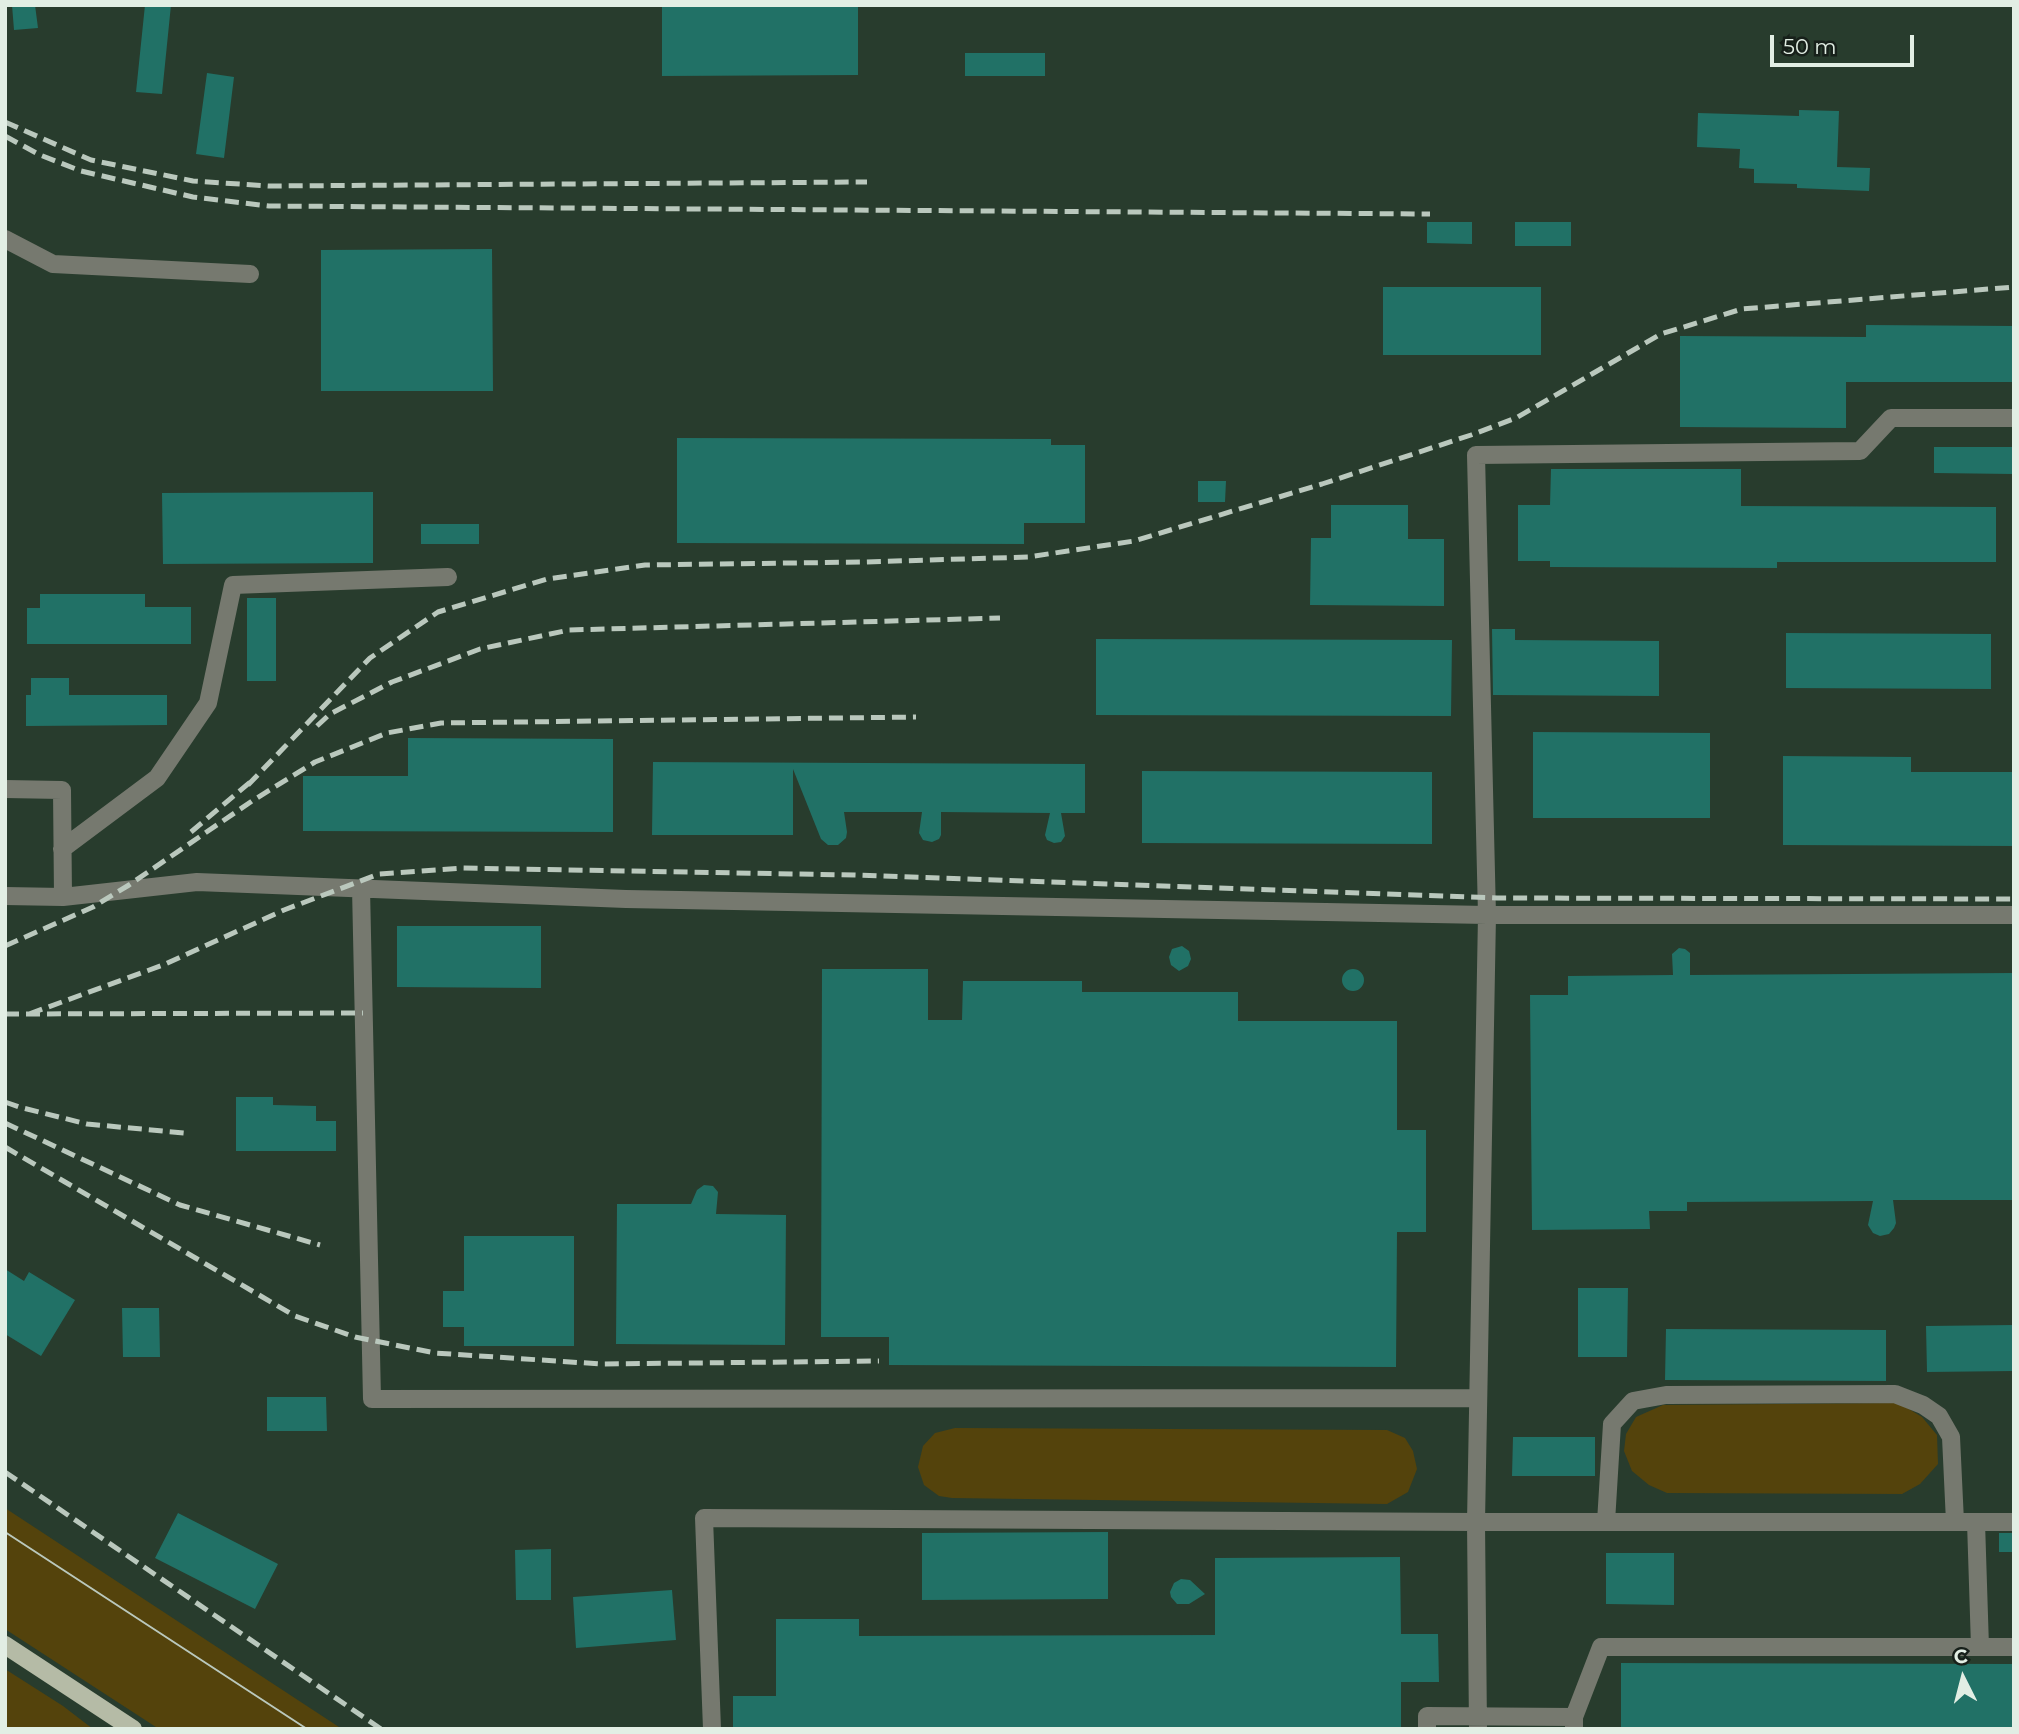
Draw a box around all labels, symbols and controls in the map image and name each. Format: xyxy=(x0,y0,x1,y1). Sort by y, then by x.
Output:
scale bar xyxy=(1774,21,1918,65)
text: 50 m xyxy=(1783,34,1837,59)
north arrow xyxy=(1928,1643,1998,1713)
text: С xyxy=(1953,1644,1969,1669)

